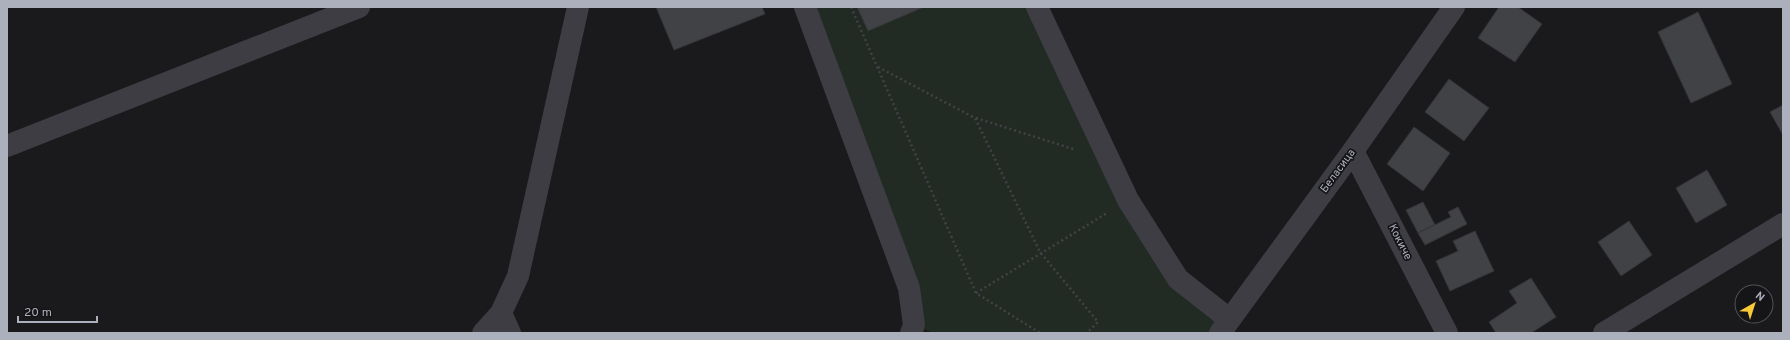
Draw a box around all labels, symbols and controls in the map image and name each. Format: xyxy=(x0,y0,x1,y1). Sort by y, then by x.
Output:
street label: Беласица xyxy=(1317,146,1359,196)
street label: Кокиче xyxy=(1385,222,1415,262)
north arrow xyxy=(1734,284,1774,324)
text: N xyxy=(1752,289,1767,305)
scale bar xyxy=(18,298,97,324)
text: 20 m xyxy=(24,305,52,321)

